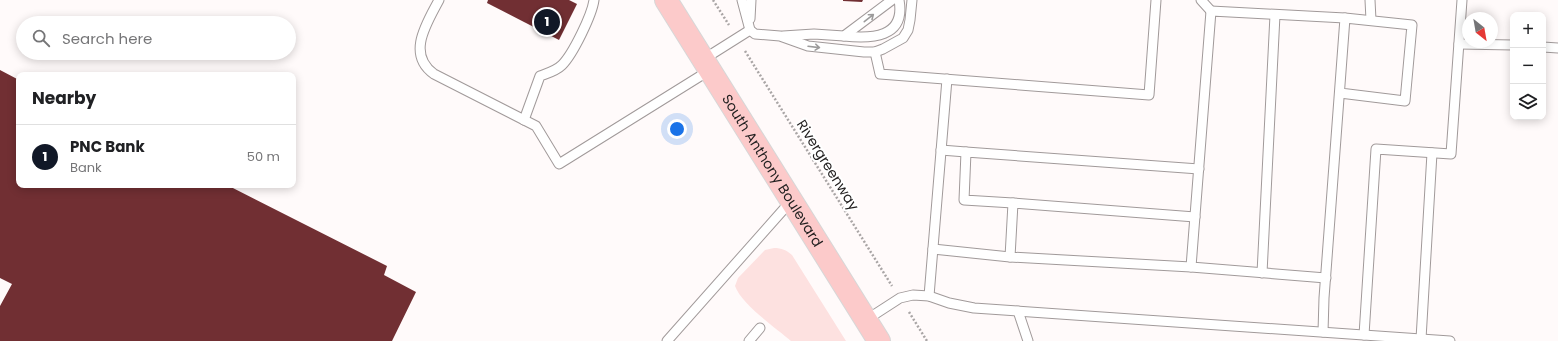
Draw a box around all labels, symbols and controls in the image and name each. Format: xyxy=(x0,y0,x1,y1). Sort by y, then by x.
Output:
pin: 1 xyxy=(534,7,560,37)
north arrow xyxy=(1462,12,1498,48)
map controls xyxy=(1510,12,1546,120)
button: + xyxy=(1510,12,1546,48)
one-way arrow xyxy=(863,14,874,22)
search box xyxy=(16,16,296,60)
icon: search xyxy=(30,27,52,49)
text: Search here xyxy=(62,28,152,49)
one-way arrow xyxy=(807,43,820,50)
button: − xyxy=(1510,48,1546,84)
button: layers xyxy=(1510,84,1546,120)
text: Nearby xyxy=(32,86,96,110)
street label: South Anthony Boulevard xyxy=(717,90,828,251)
street label: Rivergreenway xyxy=(792,116,864,214)
your location xyxy=(667,119,687,139)
text: PNC Bank xyxy=(70,136,145,157)
text: 1 xyxy=(43,147,47,166)
text: 50 m xyxy=(247,147,280,166)
text: Bank xyxy=(70,158,102,177)

